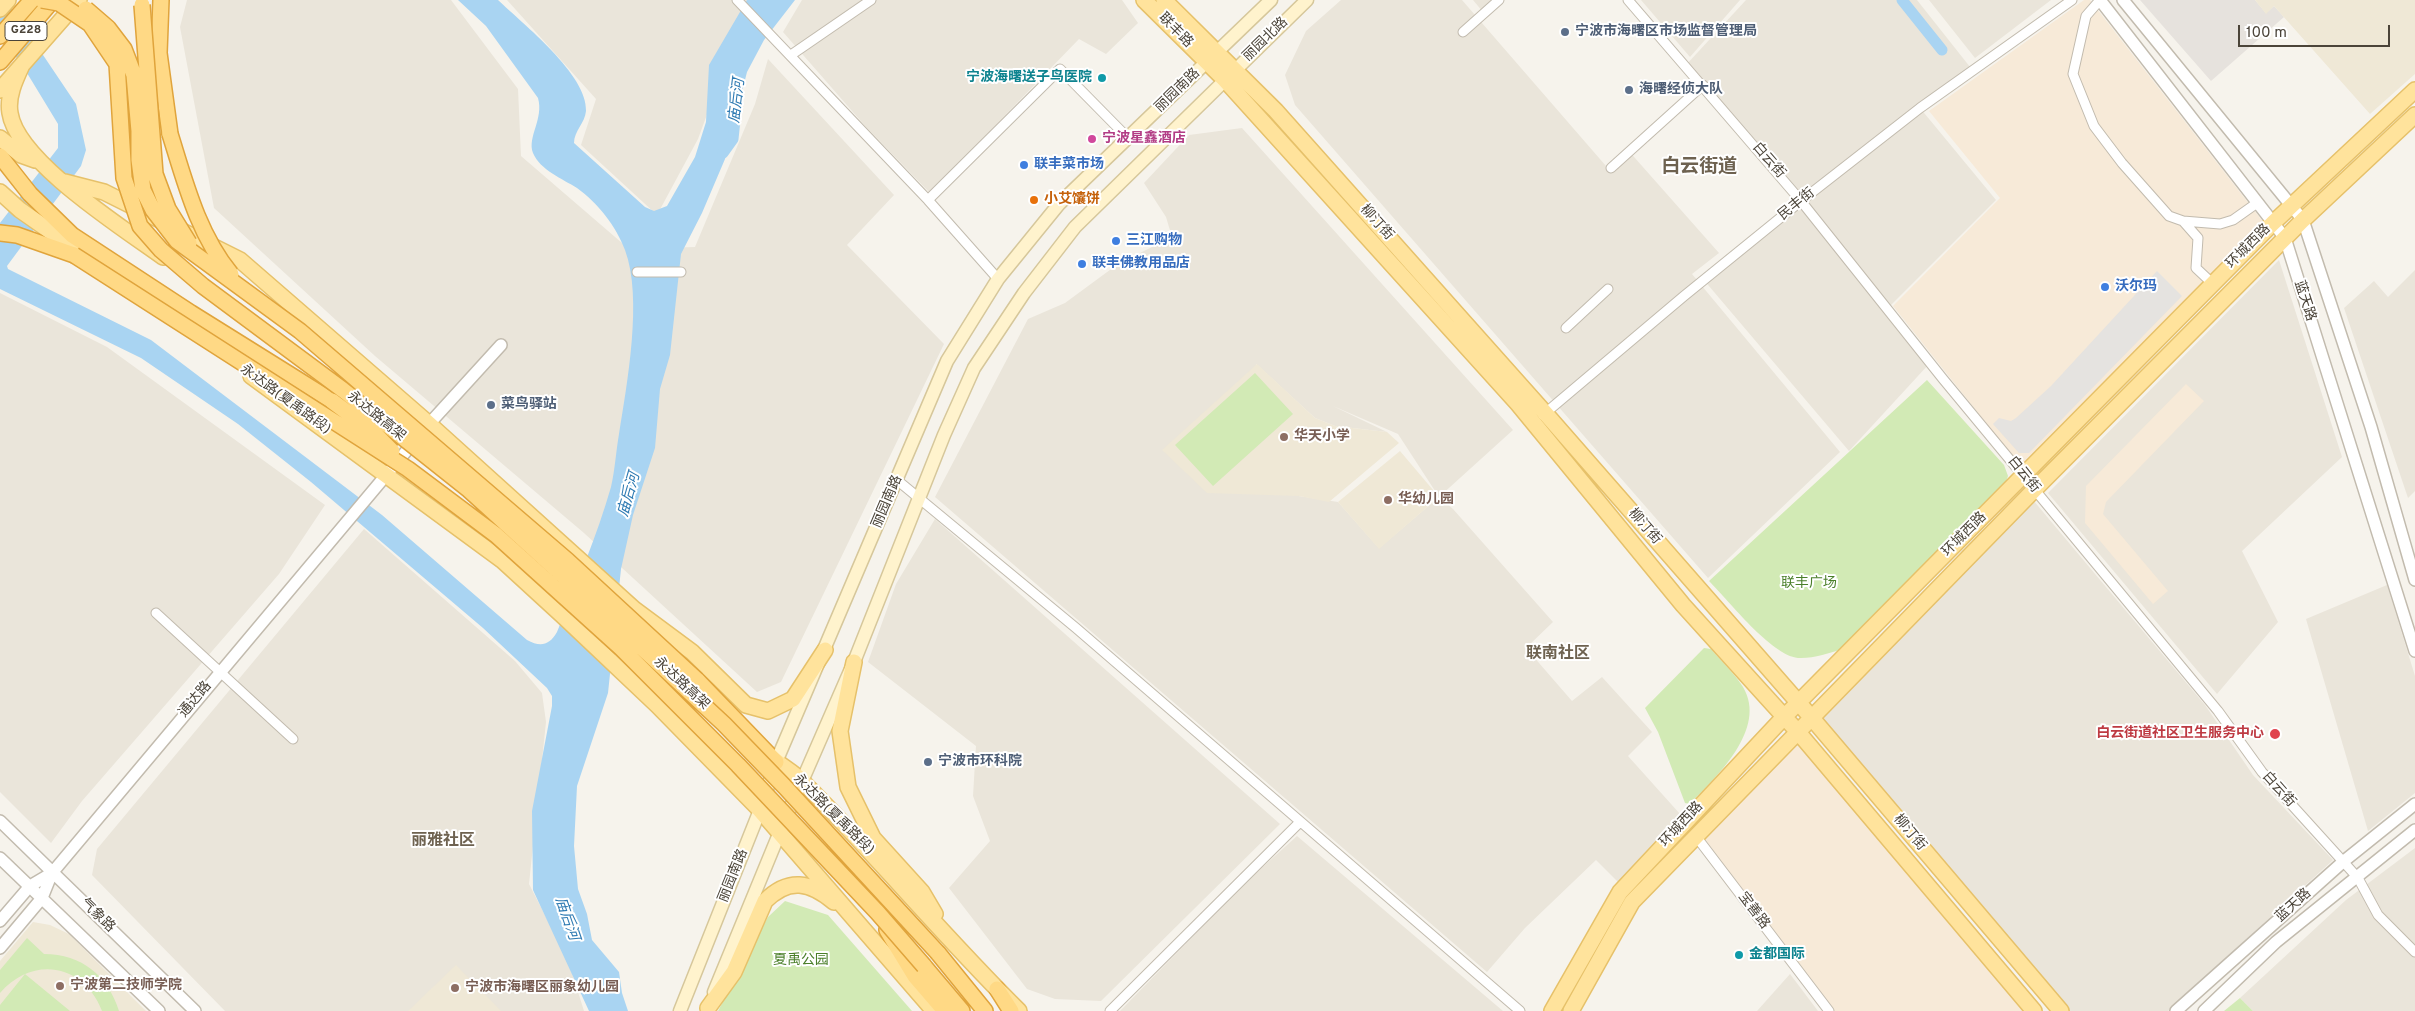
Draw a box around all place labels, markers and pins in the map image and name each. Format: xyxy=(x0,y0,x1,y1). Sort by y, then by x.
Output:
place label: 宁波市海曙区市场监督管理局 xyxy=(1575,24,1757,40)
marker: 宁波市海曙区市场监督管理局 xyxy=(1559,26,1571,38)
place label: 宁波海曙送子鸟医院 xyxy=(966,70,1092,86)
marker: 宁波海曙送子鸟医院 xyxy=(1096,72,1108,84)
place label: 海曙经侦大队 xyxy=(1639,82,1723,98)
marker: 海曙经侦大队 xyxy=(1623,84,1635,96)
place label: 宁波星鑫酒店 xyxy=(1102,131,1186,147)
marker: 宁波星鑫酒店 xyxy=(1086,133,1098,145)
place label: 联丰菜市场 xyxy=(1034,157,1104,173)
marker: 联丰菜市场 xyxy=(1018,159,1030,171)
place label: 小艾馕饼 xyxy=(1044,192,1100,208)
marker: 小艾馕饼 xyxy=(1028,194,1040,206)
place label: 三江购物 xyxy=(1126,233,1182,249)
marker: 三江购物 xyxy=(1110,235,1122,247)
place label: 联丰佛教用品店 xyxy=(1092,256,1190,272)
marker: 联丰佛教用品店 xyxy=(1076,258,1088,270)
place label: 沃尔玛 xyxy=(2115,279,2157,295)
marker: 沃尔玛 xyxy=(2099,281,2111,293)
place label: 菜鸟驿站 xyxy=(501,397,557,413)
marker: 菜鸟驿站 xyxy=(485,399,497,411)
place label: 华天小学 xyxy=(1294,429,1350,445)
marker: 华天小学 xyxy=(1278,431,1290,443)
place label: 华幼儿园 xyxy=(1398,492,1454,508)
marker: 华幼儿园 xyxy=(1382,494,1394,506)
place label: 白云街道社区卫生服务中心 xyxy=(2096,726,2264,742)
marker: 白云街道社区卫生服务中心 xyxy=(2268,727,2282,741)
place label: 宁波市环科院 xyxy=(938,754,1022,770)
marker: 宁波市环科院 xyxy=(922,756,934,768)
place label: 金都国际 xyxy=(1749,947,1805,963)
marker: 金都国际 xyxy=(1733,949,1745,961)
place label: 宁波第二技师学院 xyxy=(70,978,182,994)
marker: 宁波第二技师学院 xyxy=(54,980,66,992)
place label: 宁波市海曙区丽象幼儿园 xyxy=(465,980,619,996)
marker: 宁波市海曙区丽象幼儿园 xyxy=(449,982,461,994)

